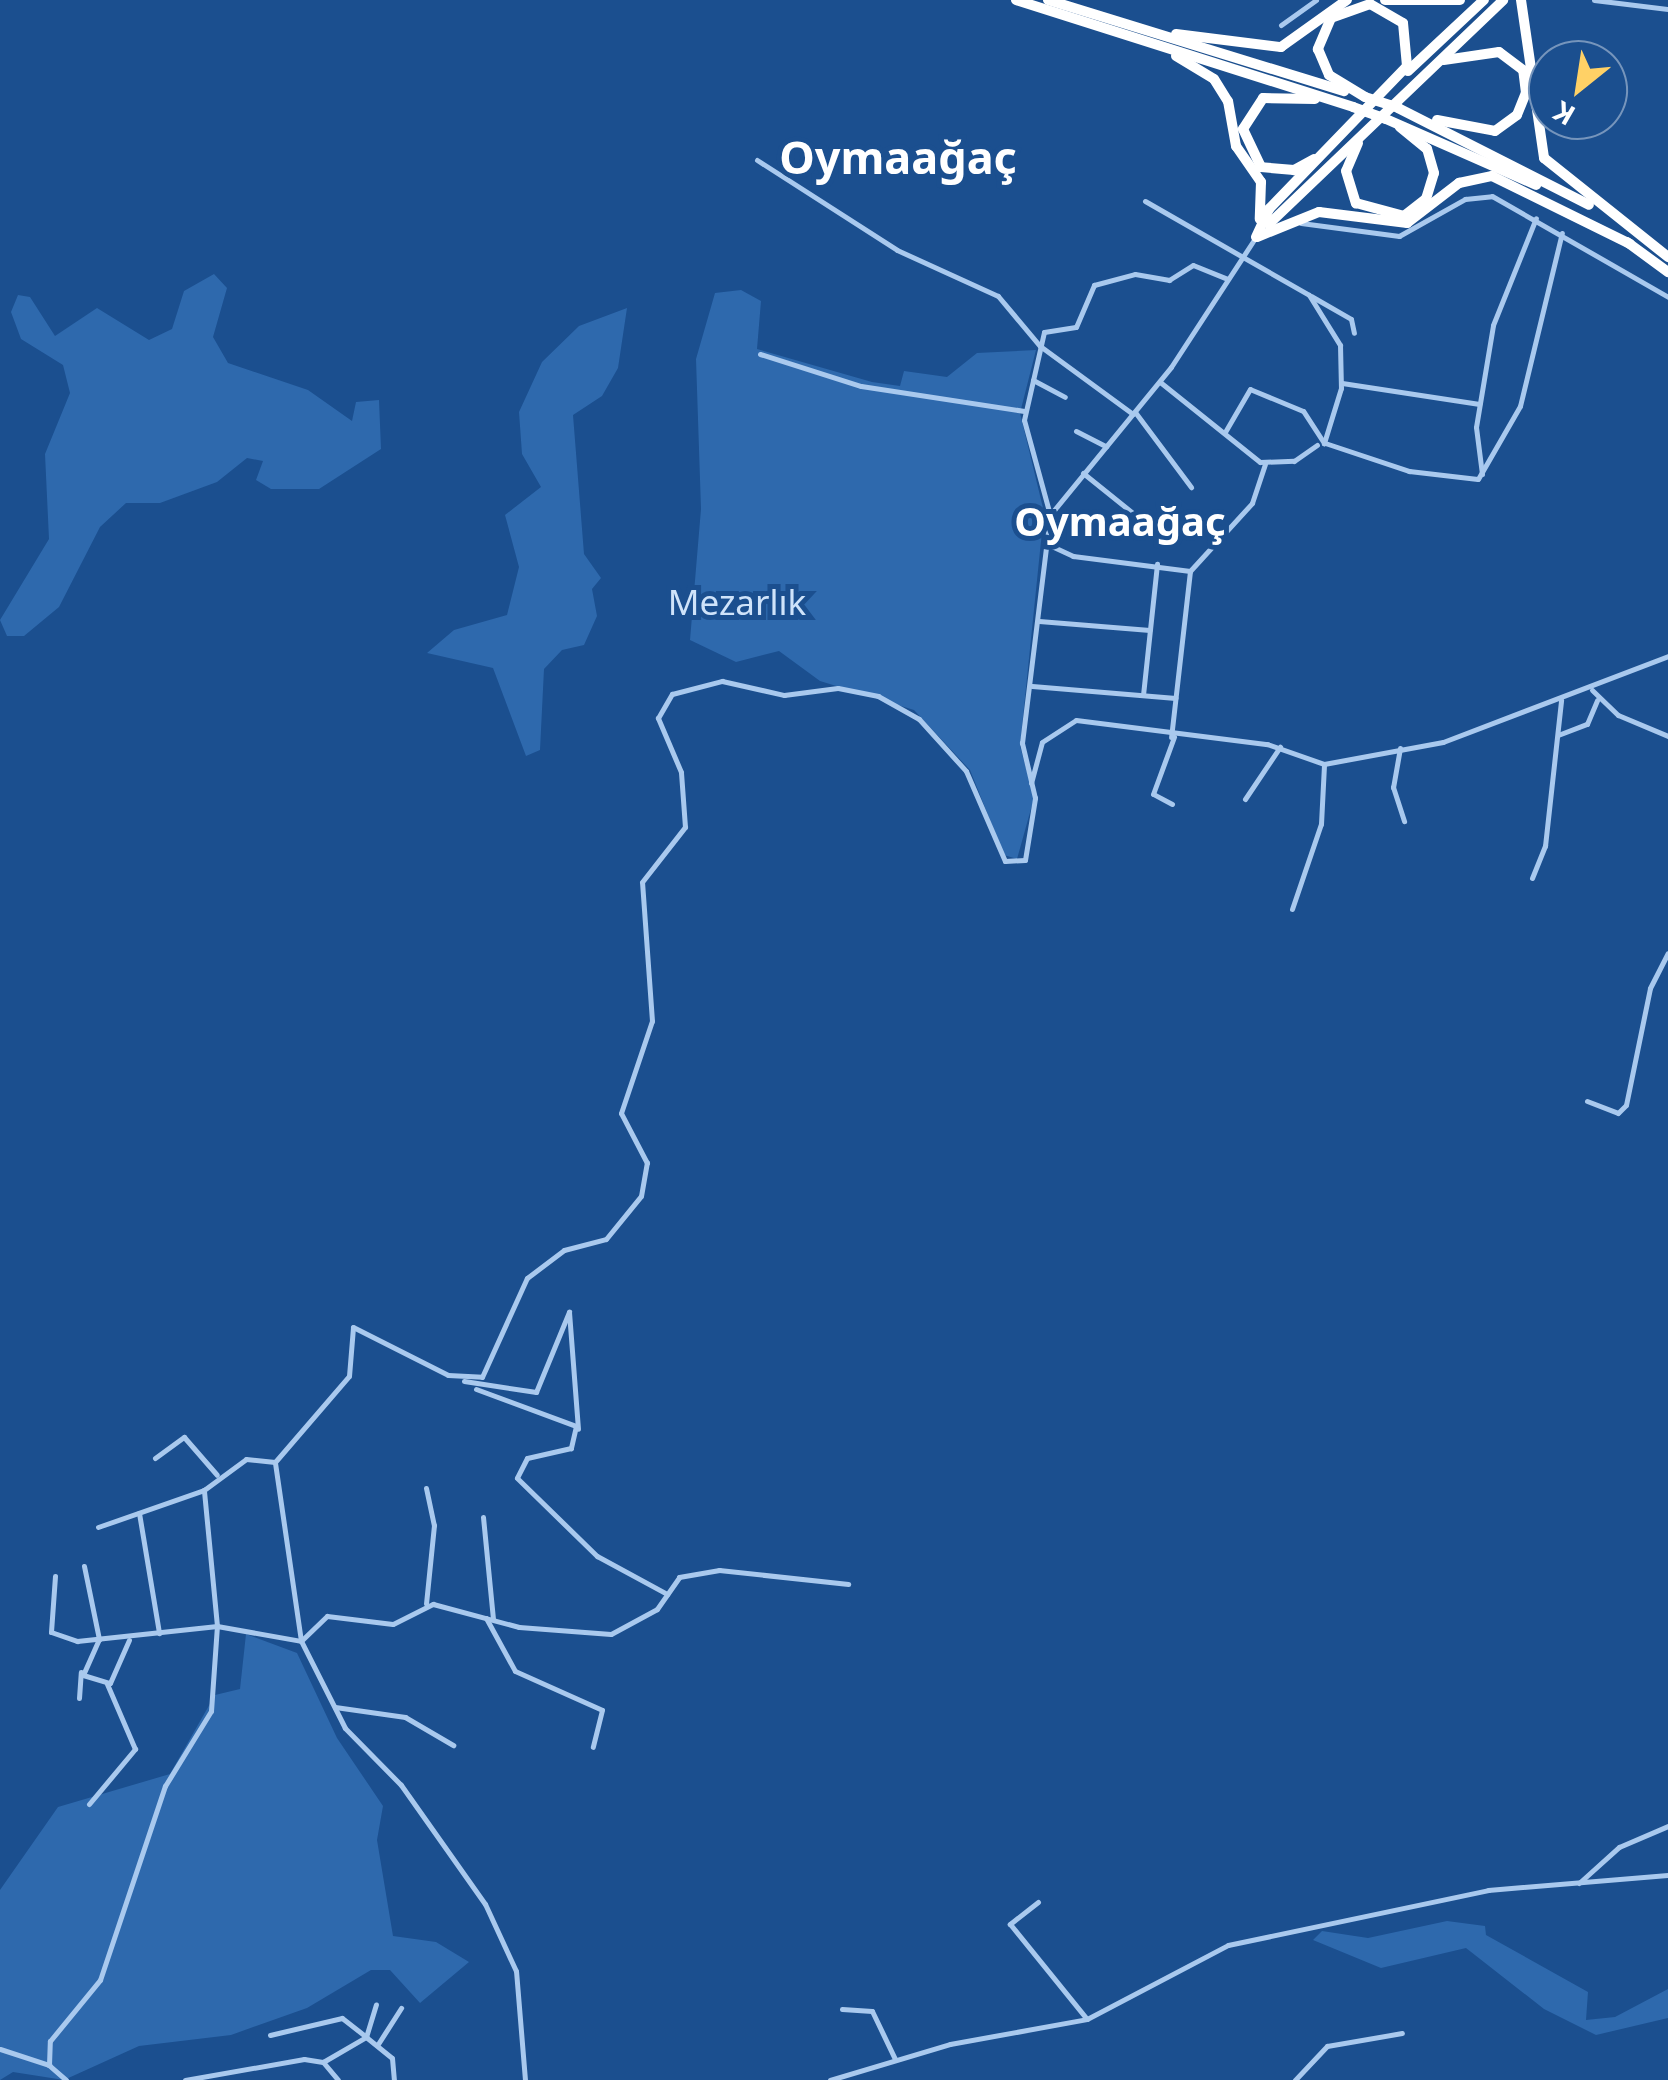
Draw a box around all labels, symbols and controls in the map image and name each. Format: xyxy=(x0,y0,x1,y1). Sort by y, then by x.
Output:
north arrow xyxy=(1528,40,1628,140)
text: K xyxy=(1546,93,1582,135)
district label: Oymaağaç xyxy=(779,130,1017,184)
district label: Oymaağaç xyxy=(1014,497,1226,545)
park label: Mezarlık xyxy=(668,581,806,623)

